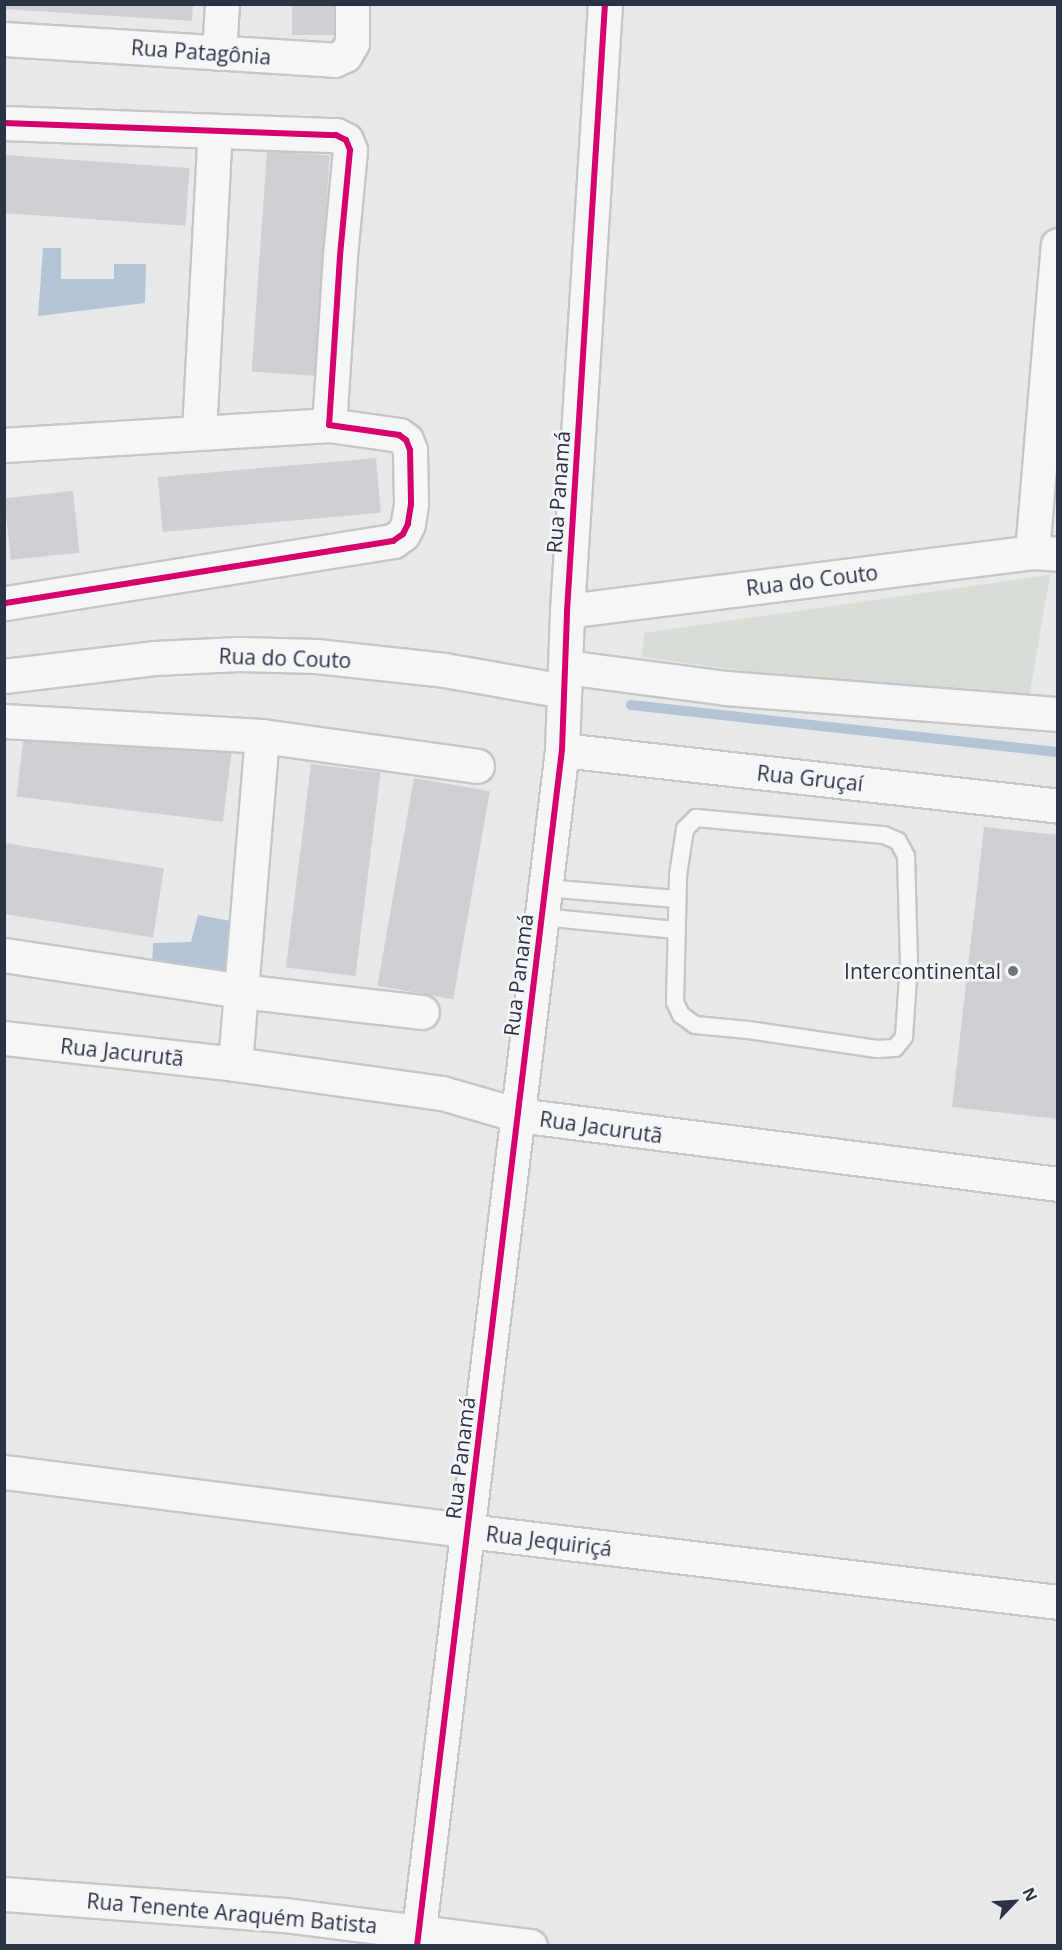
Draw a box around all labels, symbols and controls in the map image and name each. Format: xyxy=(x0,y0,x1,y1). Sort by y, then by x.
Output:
street label: Rua Patagônia xyxy=(130,35,272,69)
street label: Rua Panamá xyxy=(541,430,575,554)
street label: Rua do Couto xyxy=(745,559,879,601)
street label: Rua do Couto xyxy=(218,643,352,673)
street label: Rua Gruçaí xyxy=(756,760,864,796)
street label: Rua Panamá xyxy=(498,912,538,1038)
place label: Intercontinental xyxy=(844,958,1001,984)
marker: Intercontinental xyxy=(1006,964,1020,978)
street label: Rua Jacurutã xyxy=(59,1033,185,1071)
street label: Rua Jacurutã xyxy=(538,1106,664,1148)
street label: Rua Panamá xyxy=(440,1395,480,1521)
street label: Rua Jequiriçá xyxy=(484,1521,614,1561)
north arrow xyxy=(984,1872,1044,1932)
text: N xyxy=(1018,1884,1043,1905)
street label: Rua Tenente Araquém Batista xyxy=(86,1888,378,1938)

